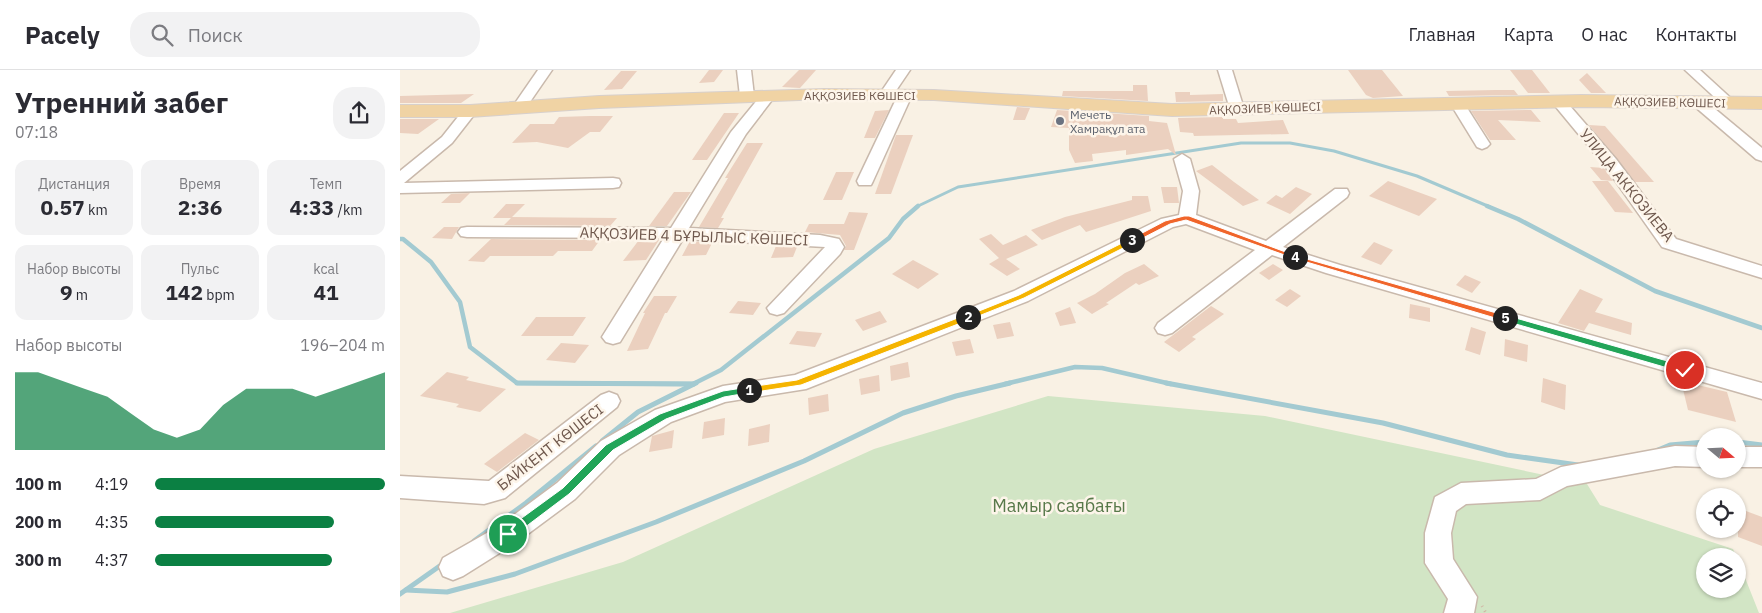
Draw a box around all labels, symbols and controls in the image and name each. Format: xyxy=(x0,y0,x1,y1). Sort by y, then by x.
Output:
search box xyxy=(130,12,480,57)
text: Pacely xyxy=(25,19,100,51)
icon: search xyxy=(148,21,176,49)
text: Поиск xyxy=(188,23,243,47)
text: Главная xyxy=(1408,23,1476,46)
text: Карта xyxy=(1504,23,1553,46)
text: О нас xyxy=(1581,23,1628,46)
text: Контакты xyxy=(1656,23,1737,46)
text: Утренний забег xyxy=(15,84,228,121)
button: share xyxy=(333,87,385,139)
street label: АҚҚОЗИЕВ КӨШЕСІ xyxy=(804,88,916,103)
street label: АҚҚОЗИЕВ КӨШЕСІ xyxy=(1614,94,1726,110)
street label: АҚҚОЗИЕВ КӨШЕСІ xyxy=(1209,99,1321,117)
place label: Мечеть Хамрақұл ата xyxy=(1070,107,1146,136)
marker: Мечеть Хамрақұл ата xyxy=(1054,115,1066,127)
text: 07:18 xyxy=(15,122,58,142)
street label: УЛИЦА АККОЗИЕВА xyxy=(1576,125,1679,246)
text: Дистанция xyxy=(38,175,110,193)
text: Время xyxy=(179,175,221,193)
text: Темп xyxy=(310,175,342,193)
text: 0.57 xyxy=(40,193,85,221)
text: 2:36 xyxy=(178,193,222,221)
text: 4:33 xyxy=(289,193,334,221)
text: km xyxy=(85,201,108,219)
text: /km xyxy=(334,201,363,219)
street label: АҚҚОЗИЕВ 4 БҰРЫЛЫС КӨШЕСІ xyxy=(579,223,809,249)
pin: 3 xyxy=(1120,228,1144,252)
text: 3 xyxy=(1128,231,1137,249)
pin: 4 xyxy=(1282,244,1308,270)
text: 4 xyxy=(1291,248,1300,266)
text: Набор высоты xyxy=(27,260,121,278)
text: Пульс xyxy=(181,260,219,278)
text: kcal xyxy=(313,260,339,278)
text: 9 xyxy=(60,278,73,306)
text: 142 xyxy=(165,278,203,306)
text: 41 xyxy=(313,278,339,306)
text: m xyxy=(73,286,88,304)
text: bpm xyxy=(203,286,235,304)
pin: 2 xyxy=(956,304,980,330)
pin: 5 xyxy=(1492,306,1518,330)
text: 2 xyxy=(964,308,973,326)
text: 5 xyxy=(1501,309,1510,327)
text: Набор высоты xyxy=(15,335,122,355)
text: 196–204 m xyxy=(300,335,385,355)
pin xyxy=(1664,349,1706,391)
icon: check xyxy=(1671,356,1699,384)
pin: 1 xyxy=(736,378,762,402)
text: 1 xyxy=(745,381,754,399)
street label: БАЙКЕНТ КӨШЕСІ xyxy=(493,400,607,494)
north arrow xyxy=(1696,428,1746,478)
map controls xyxy=(1696,428,1746,598)
text: 100 m xyxy=(15,474,62,494)
text: 4:19 xyxy=(95,474,128,494)
button: locate xyxy=(1696,488,1746,538)
park label: Мамыр саябағы xyxy=(992,494,1126,517)
text: 200 m xyxy=(15,512,62,532)
text: 4:35 xyxy=(95,512,128,532)
pin xyxy=(487,513,529,555)
icon: arrive xyxy=(494,520,522,548)
button: layers xyxy=(1696,548,1746,598)
text: 300 m xyxy=(15,550,62,570)
text: 4:37 xyxy=(95,550,128,570)

